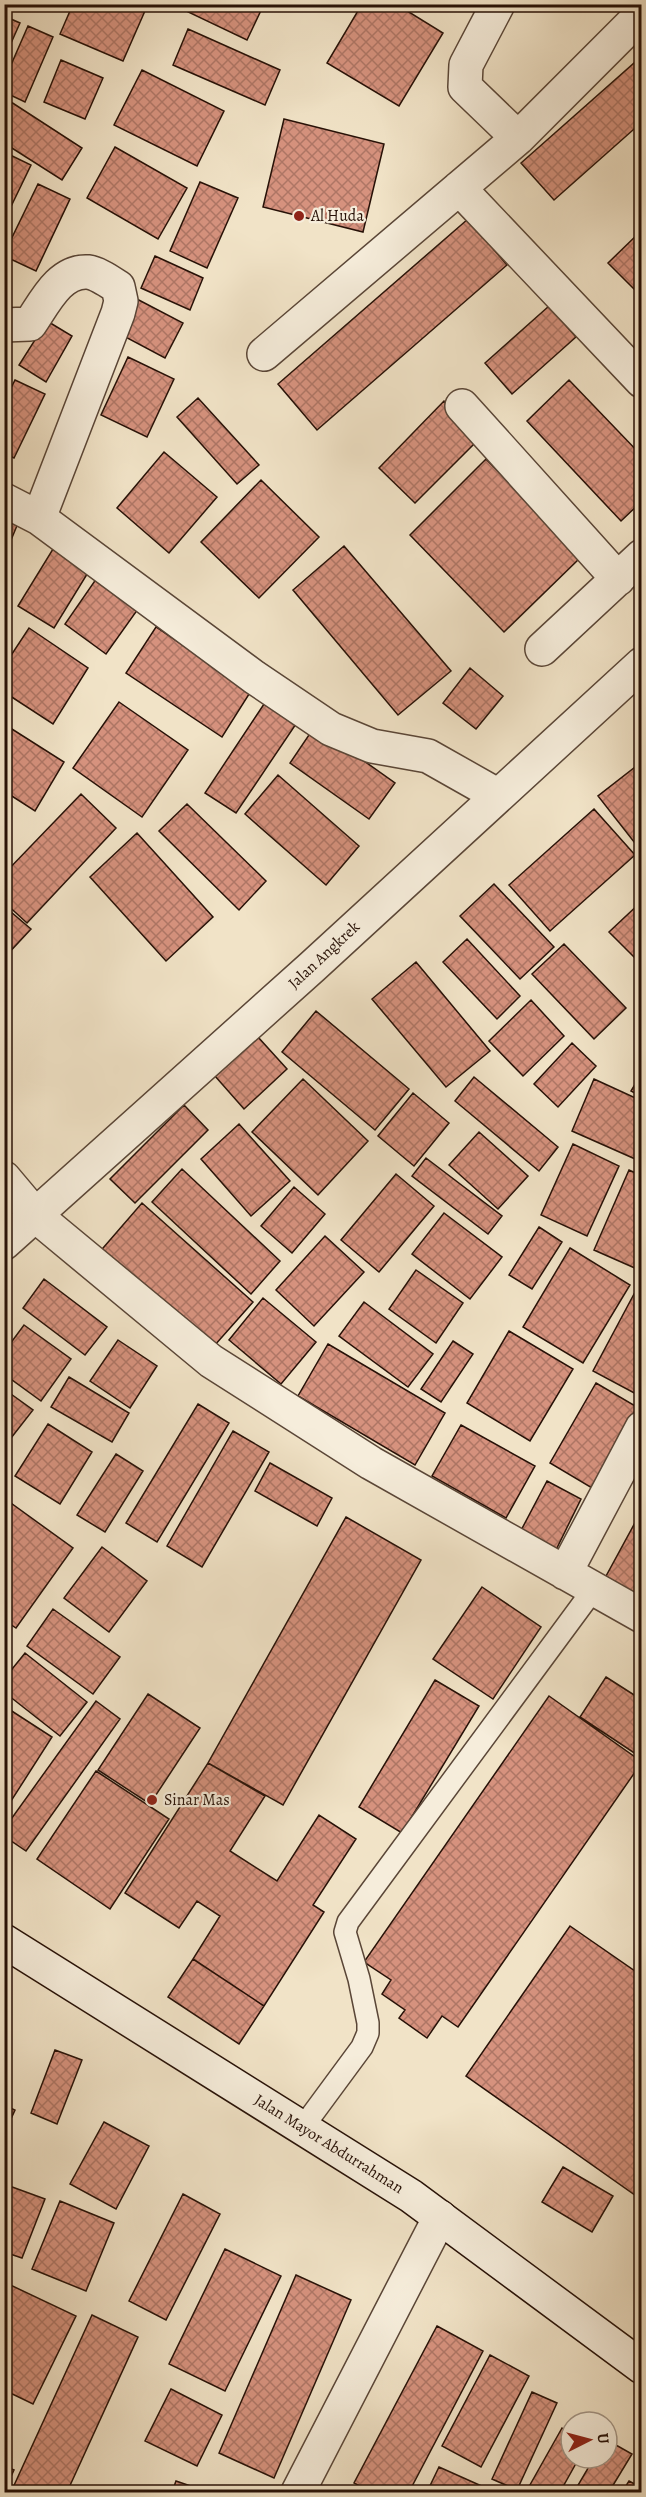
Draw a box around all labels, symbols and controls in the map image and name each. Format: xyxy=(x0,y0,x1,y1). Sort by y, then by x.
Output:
place label: Al Huda xyxy=(310,205,364,227)
marker: Al Huda xyxy=(292,209,306,223)
street label: Jalan Angkrek xyxy=(283,916,365,994)
place label: Sinar Mas xyxy=(164,1789,230,1811)
marker: Sinar Mas xyxy=(145,1793,159,1807)
street label: Jalan Mayor Abdurrahman xyxy=(250,2089,408,2199)
north arrow xyxy=(559,2410,619,2470)
text: U xyxy=(591,2432,614,2445)

